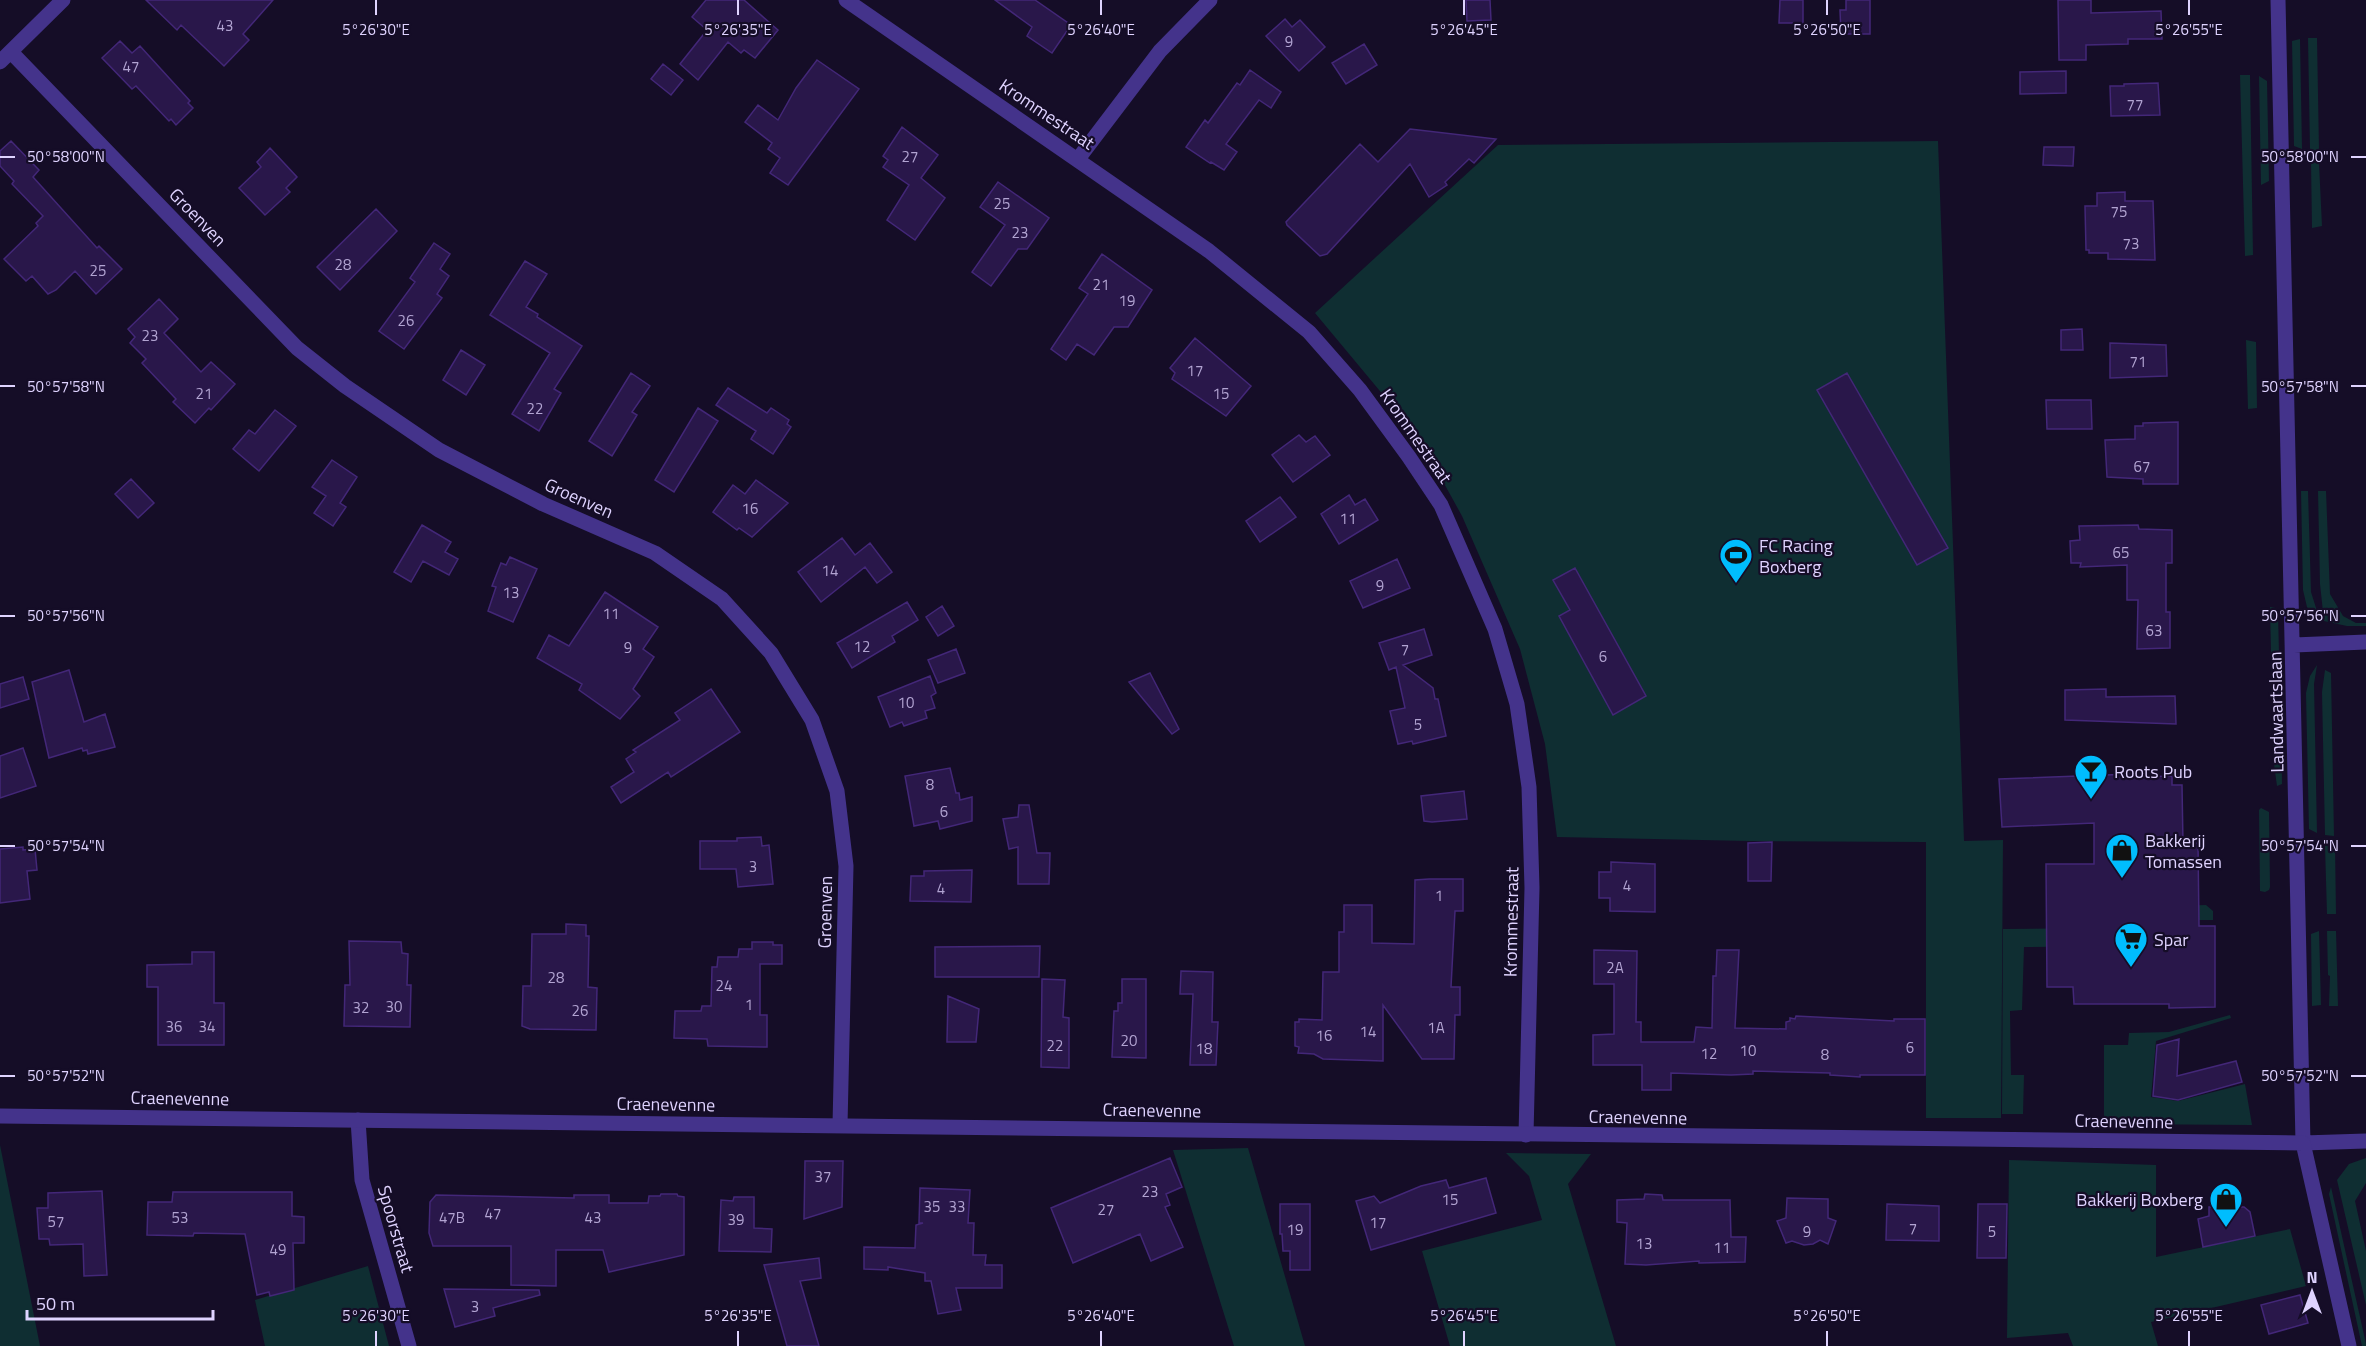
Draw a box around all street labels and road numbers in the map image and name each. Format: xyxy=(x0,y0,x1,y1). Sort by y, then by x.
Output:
street label: Krommestraat xyxy=(994,72,1101,156)
street label: Groenven xyxy=(163,182,233,252)
street label: Krommestraat xyxy=(1373,383,1459,489)
street label: Groenven xyxy=(540,471,618,525)
street label: Landwaartslaan xyxy=(2261,651,2291,773)
street label: Krommestraat xyxy=(1497,866,1525,977)
street label: Groenven xyxy=(811,875,839,949)
street label: Craenevenne xyxy=(130,1084,230,1112)
street label: Craenevenne xyxy=(616,1090,716,1118)
street label: Craenevenne xyxy=(1102,1096,1202,1124)
street label: Craenevenne xyxy=(1588,1103,1688,1131)
street label: Craenevenne xyxy=(2074,1107,2174,1135)
street label: Spoorstraat xyxy=(371,1182,422,1277)

